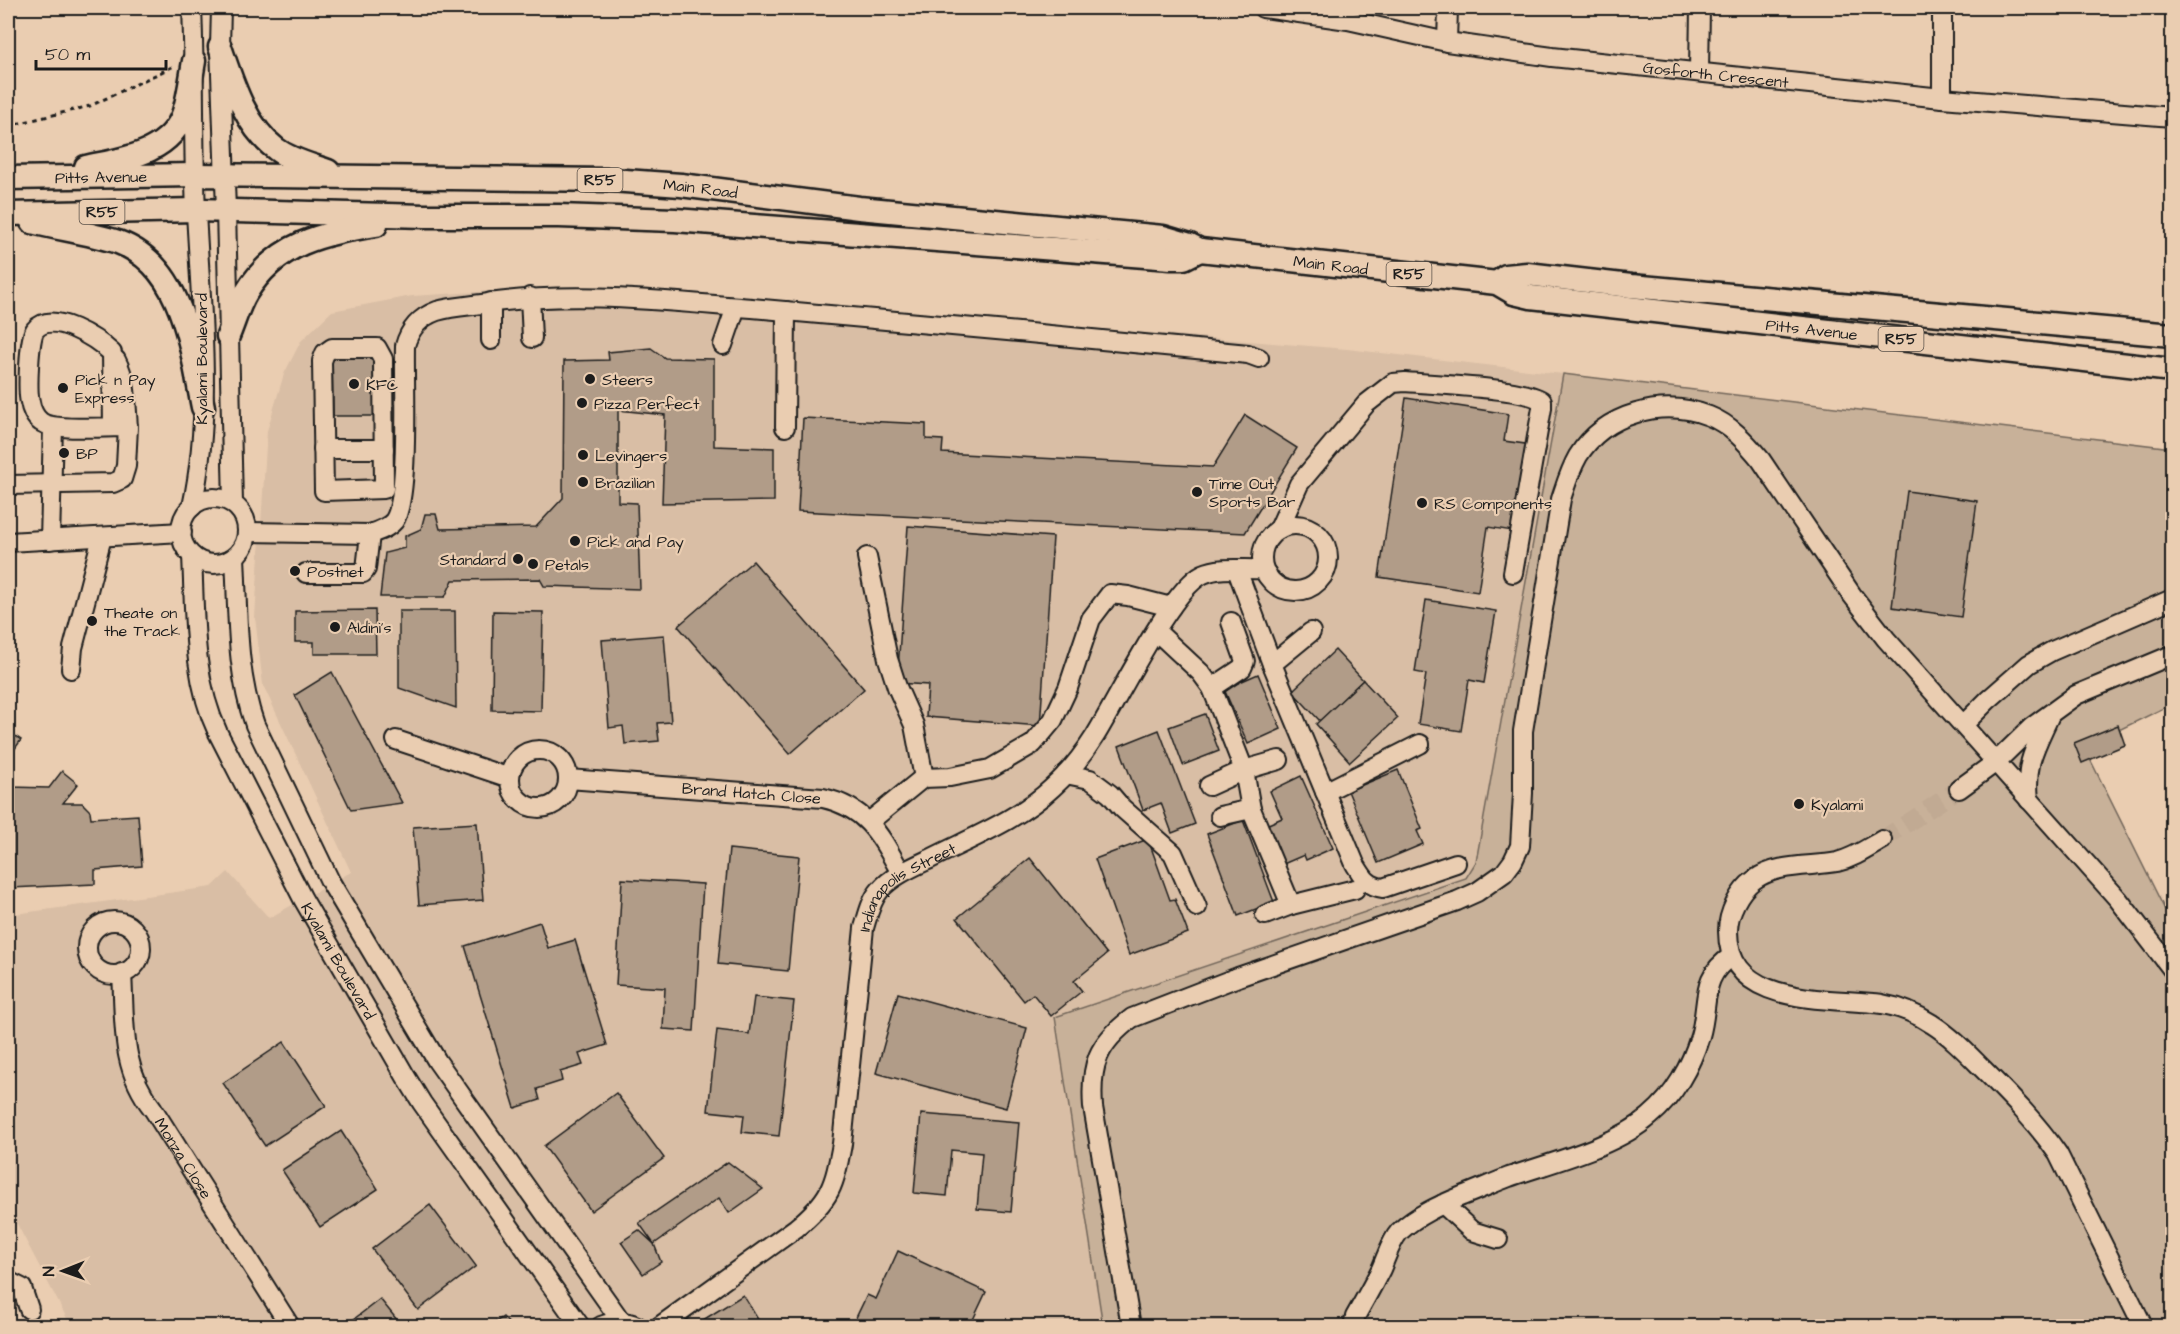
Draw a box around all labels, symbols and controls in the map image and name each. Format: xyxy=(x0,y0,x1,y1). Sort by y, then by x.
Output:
scale bar xyxy=(36,33,166,71)
text: 50 m xyxy=(45,42,90,67)
street label: Gosforth Crescent xyxy=(1642,57,1790,94)
street label: Pitts Avenue xyxy=(55,166,148,189)
road number: R55 xyxy=(578,168,622,192)
street label: Main Road xyxy=(662,174,739,204)
road number: R55 xyxy=(80,200,124,224)
street label: Main Road xyxy=(1292,250,1369,281)
road number: R55 xyxy=(1386,262,1432,286)
street label: Kyalami Boulevard xyxy=(191,293,214,425)
street label: Pitts Avenue xyxy=(1765,314,1859,346)
road number: R55 xyxy=(1878,327,1924,351)
place label: Pick n Pay Express xyxy=(75,369,156,409)
place label: Steers xyxy=(602,369,653,391)
marker: Steers xyxy=(583,372,597,386)
place label: KFC xyxy=(366,374,398,396)
marker: KFC xyxy=(347,377,361,391)
marker: Pick n Pay Express xyxy=(56,381,70,395)
place label: Pizza Perfect xyxy=(594,393,700,415)
marker: Pizza Perfect xyxy=(575,396,589,410)
place label: BP xyxy=(76,443,98,465)
place label: Levingers xyxy=(595,445,667,468)
marker: BP xyxy=(57,446,71,460)
marker: Levingers xyxy=(576,448,590,462)
place label: Brazilian xyxy=(595,472,655,494)
place label: Time Out Sports Bar xyxy=(1209,473,1295,513)
marker: Brazilian xyxy=(576,475,590,489)
marker: Time Out Sports Bar xyxy=(1190,485,1204,499)
place label: RS Components xyxy=(1434,493,1552,515)
marker: RS Components xyxy=(1415,496,1429,510)
place label: Pick and Pay xyxy=(587,531,684,554)
marker: Pick and Pay xyxy=(568,534,582,548)
place label: Standard xyxy=(440,549,506,571)
marker: Standard xyxy=(511,552,525,566)
place label: Petals xyxy=(545,554,589,576)
marker: Petals xyxy=(526,557,540,571)
place label: Postnet xyxy=(307,561,364,583)
marker: Postnet xyxy=(288,564,302,578)
place label: Theate on the Track xyxy=(104,602,181,642)
marker: Theate on the Track xyxy=(85,614,99,628)
place label: Aldini's xyxy=(347,617,391,639)
marker: Aldini's xyxy=(328,620,342,634)
street label: Brand Hatch Close xyxy=(681,778,822,810)
place label: Kyalami xyxy=(1811,794,1864,817)
marker: Kyalami xyxy=(1792,797,1806,811)
street label: Indianapolis Street xyxy=(854,838,960,933)
street label: Kyalami Boulevard xyxy=(295,899,380,1024)
street label: Monza Close xyxy=(149,1113,217,1203)
north arrow xyxy=(33,1241,93,1301)
text: N xyxy=(38,1266,60,1276)

